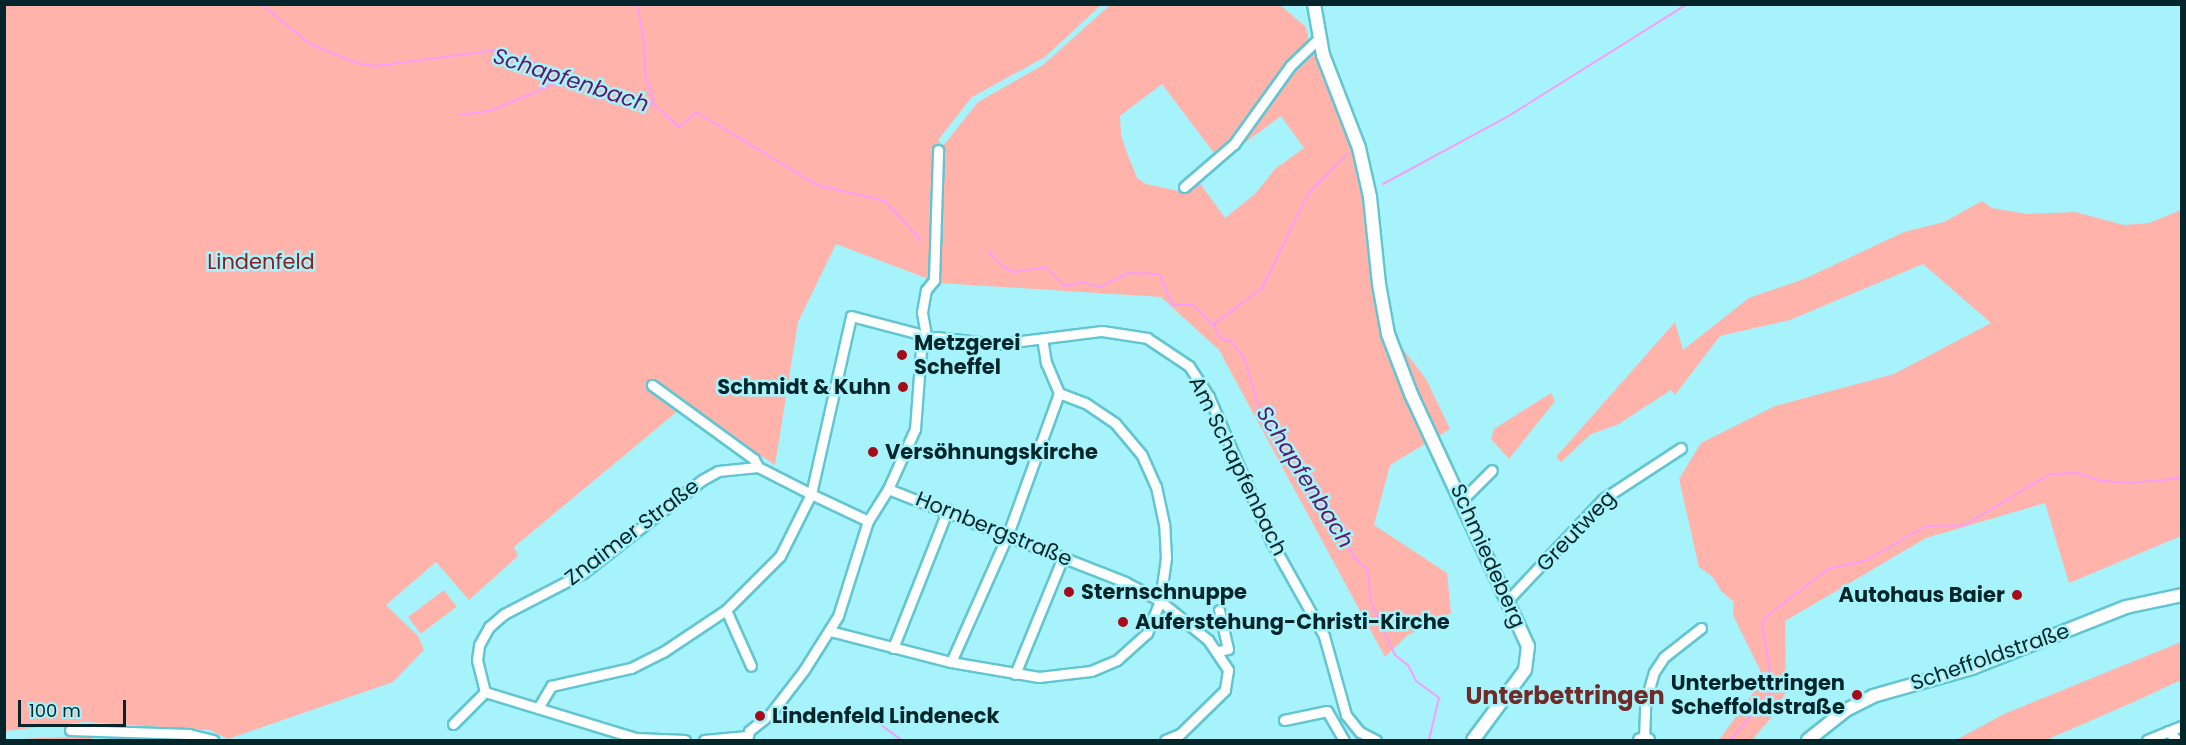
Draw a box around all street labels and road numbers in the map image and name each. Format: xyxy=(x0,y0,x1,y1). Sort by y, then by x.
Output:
street label: Am Schapfenbach xyxy=(1184,372,1292,560)
street label: Znaimer Straße xyxy=(560,473,704,591)
street label: Schmiedeberg xyxy=(1445,480,1531,632)
street label: Greutweg xyxy=(1531,485,1621,577)
street label: Hornbergstraße xyxy=(912,486,1076,572)
street label: Scheffoldstraße xyxy=(1907,618,2073,696)

